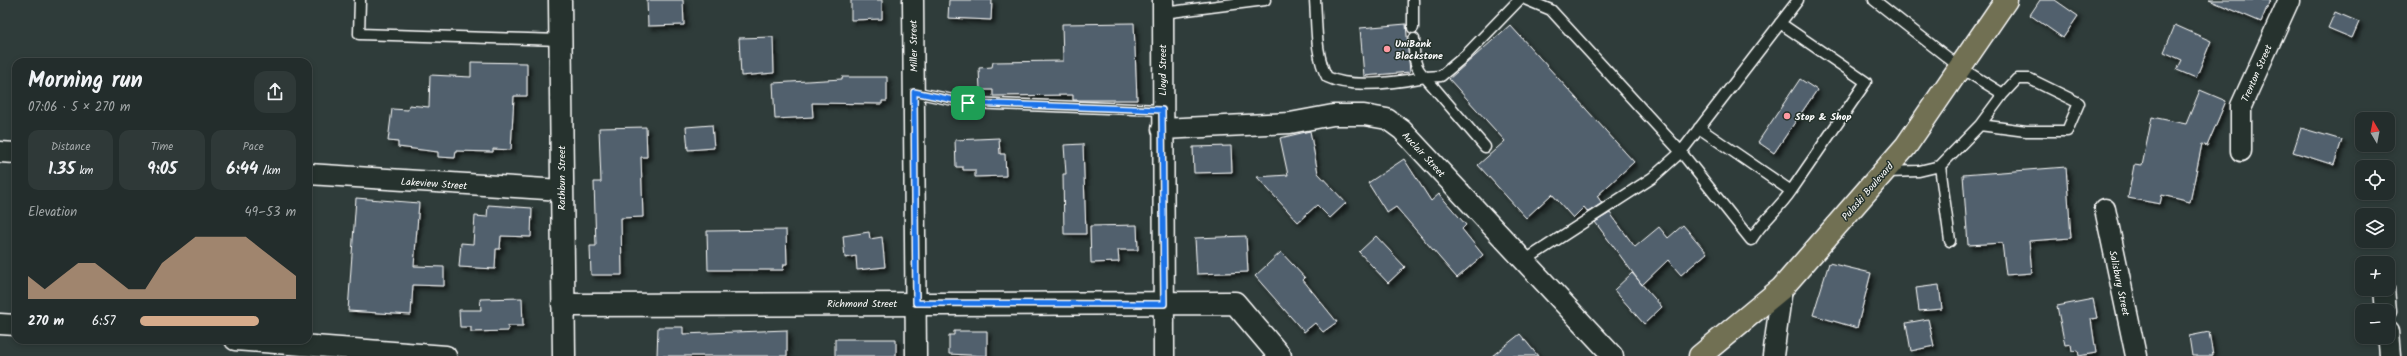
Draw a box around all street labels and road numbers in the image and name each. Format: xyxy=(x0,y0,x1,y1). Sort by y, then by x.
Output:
street label: Miller Street xyxy=(906,20,922,72)
street label: Trenton Street xyxy=(2237,42,2277,105)
street label: Lloyd Street xyxy=(1155,44,1171,96)
street label: Auclair Street xyxy=(1398,128,1449,181)
street label: Rathbun Street xyxy=(554,146,570,210)
street label: Pulaski Boulevard xyxy=(1838,158,1898,224)
street label: Lakeview Street xyxy=(400,174,468,194)
street label: Salisbury Street xyxy=(2104,249,2134,318)
street label: Richmond Street xyxy=(827,296,897,312)

